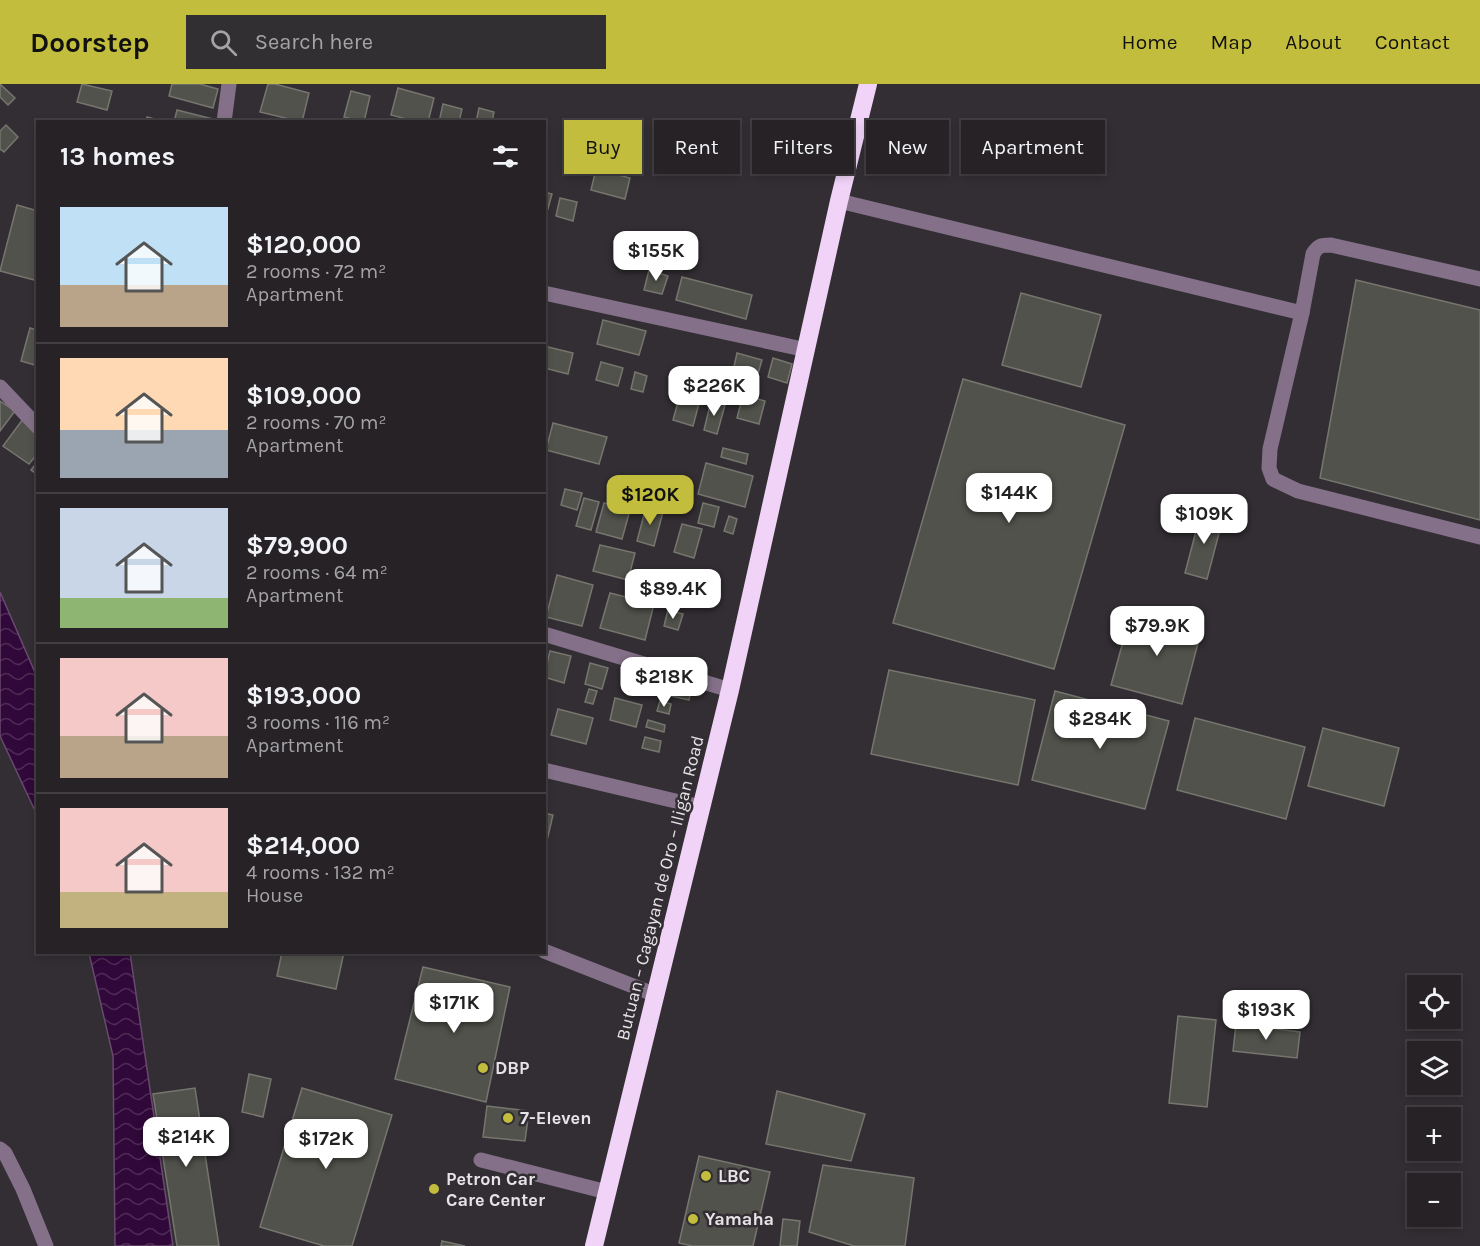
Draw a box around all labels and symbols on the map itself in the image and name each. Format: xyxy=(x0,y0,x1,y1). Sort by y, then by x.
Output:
pin: $155K xyxy=(614,231,698,282)
pin: $226K xyxy=(672,366,756,417)
pin: $144K xyxy=(967,473,1051,524)
pin: $120K xyxy=(608,475,692,526)
pin: $109K xyxy=(1162,494,1246,545)
pin: $89.4K xyxy=(624,569,722,620)
pin: $79.9K xyxy=(1108,606,1206,657)
pin: $218K xyxy=(622,657,706,708)
pin: $284K xyxy=(1058,699,1142,750)
street label: Butuan – Cagayan de Oro – Iligan Road xyxy=(611,733,709,1043)
pin: $171K xyxy=(412,983,496,1034)
pin: $193K xyxy=(1224,990,1308,1041)
place label: DBP xyxy=(495,1057,529,1079)
marker: DBP xyxy=(476,1061,490,1075)
place label: 7-Eleven xyxy=(520,1107,591,1129)
marker: 7-Eleven xyxy=(501,1111,515,1125)
pin: $214K xyxy=(144,1117,228,1168)
pin: $172K xyxy=(284,1119,368,1170)
place label: LBC xyxy=(718,1165,750,1187)
place label: Petron Car Care Center xyxy=(446,1168,545,1211)
marker: LBC xyxy=(699,1169,713,1183)
marker: Petron Car Care Center xyxy=(427,1182,441,1196)
place label: Yamaha xyxy=(705,1208,774,1230)
marker: Yamaha xyxy=(686,1212,700,1226)

